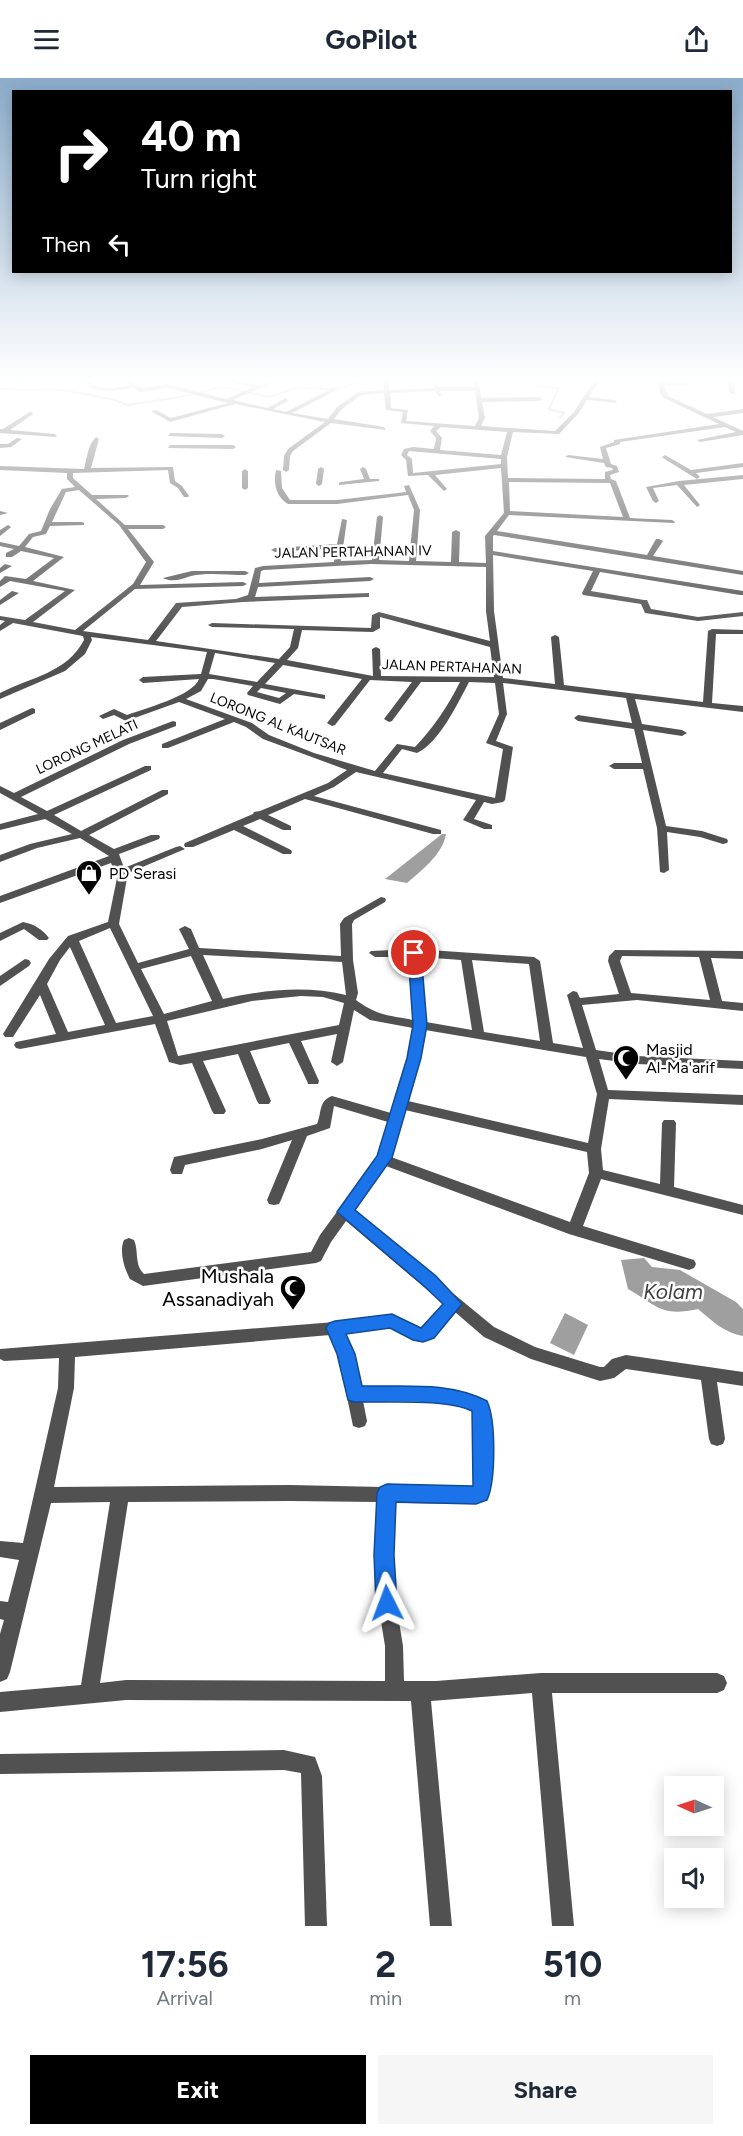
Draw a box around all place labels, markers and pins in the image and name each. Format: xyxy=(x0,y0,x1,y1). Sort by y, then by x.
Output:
shop icon: PD Serasi xyxy=(74,858,104,896)
place label: PD Serasi xyxy=(109,864,177,883)
pin xyxy=(388,927,439,978)
place label: Masjid Al-Ma'arif xyxy=(646,1040,715,1077)
mosque icon: Masjid Al-Ma'arif xyxy=(611,1043,641,1081)
place label: Mushala Assanadiyah xyxy=(162,1264,274,1311)
mosque icon: Mushala Assanadiyah xyxy=(278,1273,308,1311)

